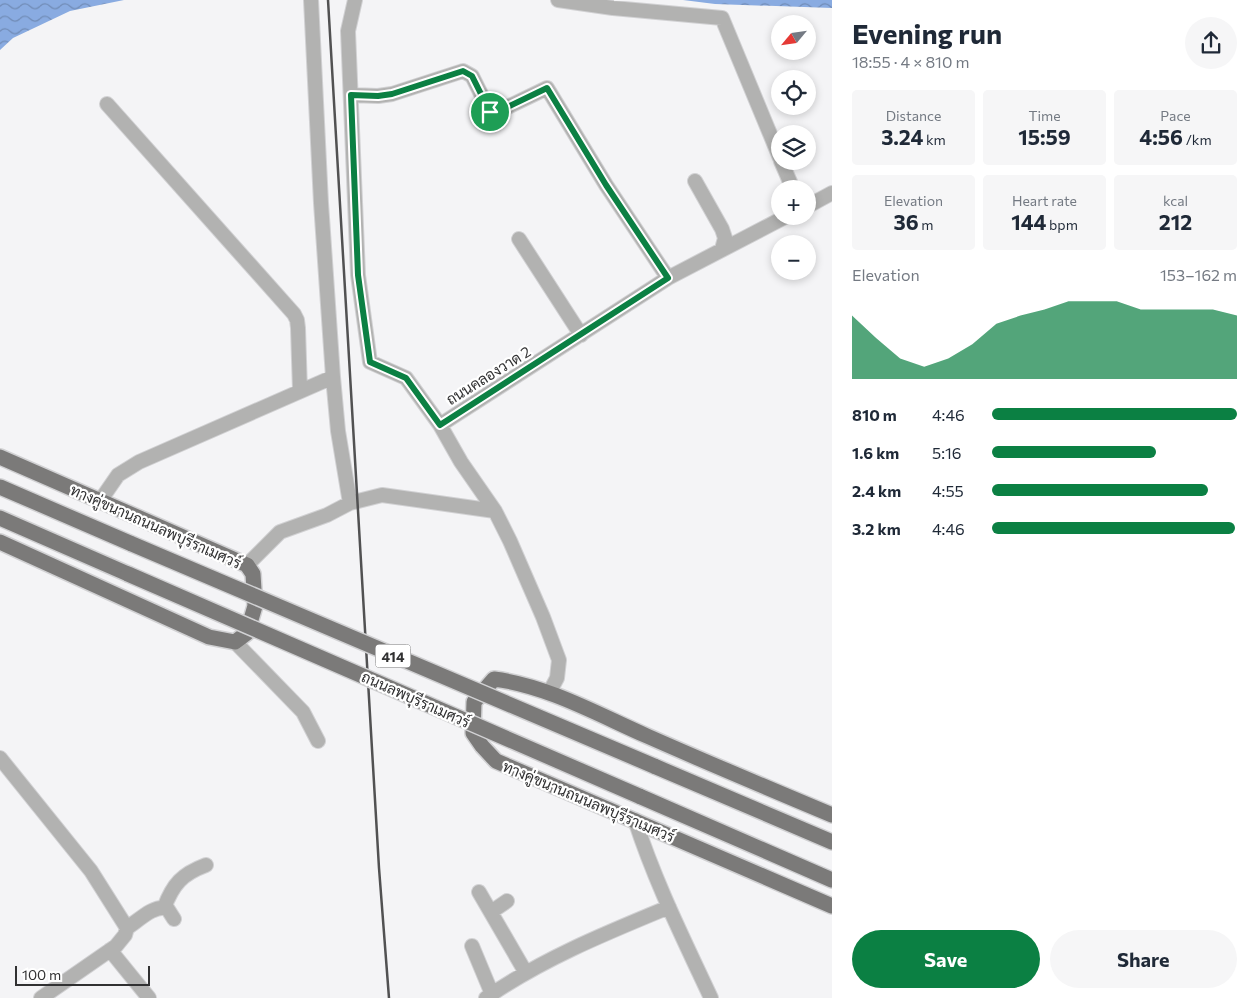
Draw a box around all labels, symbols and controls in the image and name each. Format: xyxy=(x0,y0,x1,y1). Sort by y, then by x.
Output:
north arrow xyxy=(771,15,816,60)
map controls xyxy=(771,15,816,280)
text: Evening run xyxy=(852,16,1002,50)
button: share xyxy=(1185,17,1237,69)
text: 18:55 · 4 × 810 m xyxy=(852,52,969,71)
button: locate xyxy=(771,70,816,115)
pin xyxy=(469,91,511,133)
icon: arrive xyxy=(476,98,504,126)
text: Distance xyxy=(886,107,941,124)
text: Time xyxy=(1028,107,1061,124)
text: Pace xyxy=(1160,107,1191,124)
text: 3.24 xyxy=(881,124,923,149)
text: 15:59 xyxy=(1018,124,1071,149)
text: 4:56 xyxy=(1139,124,1183,149)
button: layers xyxy=(771,125,816,170)
text: km xyxy=(923,131,946,148)
text: /km xyxy=(1183,131,1212,148)
button: + xyxy=(771,180,816,225)
text: Elevation xyxy=(884,192,943,209)
text: Heart rate xyxy=(1012,192,1077,209)
text: kcal xyxy=(1163,192,1188,209)
text: 36 xyxy=(893,209,919,234)
text: 144 xyxy=(1011,209,1046,234)
text: 212 xyxy=(1159,209,1192,234)
text: m xyxy=(919,216,934,233)
text: bpm xyxy=(1046,216,1078,233)
button: − xyxy=(771,235,816,280)
text: Elevation xyxy=(852,265,920,284)
text: 153–162 m xyxy=(1160,265,1237,284)
street label: ถนนคลองวาด 2 xyxy=(442,342,534,408)
text: 810 m xyxy=(852,405,897,424)
text: 4:46 xyxy=(932,405,965,424)
text: 1.6 km xyxy=(852,443,899,462)
text: 5:16 xyxy=(932,443,962,462)
street label: ทางคู่ขนานถนนลพบุรีราเมศวร์ xyxy=(67,480,244,575)
text: 2.4 km xyxy=(852,481,901,500)
text: 4:55 xyxy=(932,481,964,500)
text: 3.2 km xyxy=(852,519,901,538)
text: 4:46 xyxy=(932,519,965,538)
road number: 414 xyxy=(376,644,410,668)
street label: ถนนลพบุรีราเมศวร์ xyxy=(358,667,473,734)
street label: ทางคู่ขนานถนนลพบุรีราเมศวร์ xyxy=(499,757,678,848)
button: Save xyxy=(852,930,1040,988)
button: Share xyxy=(1050,930,1237,988)
scale bar xyxy=(15,963,150,986)
text: 100 m xyxy=(22,966,61,983)

